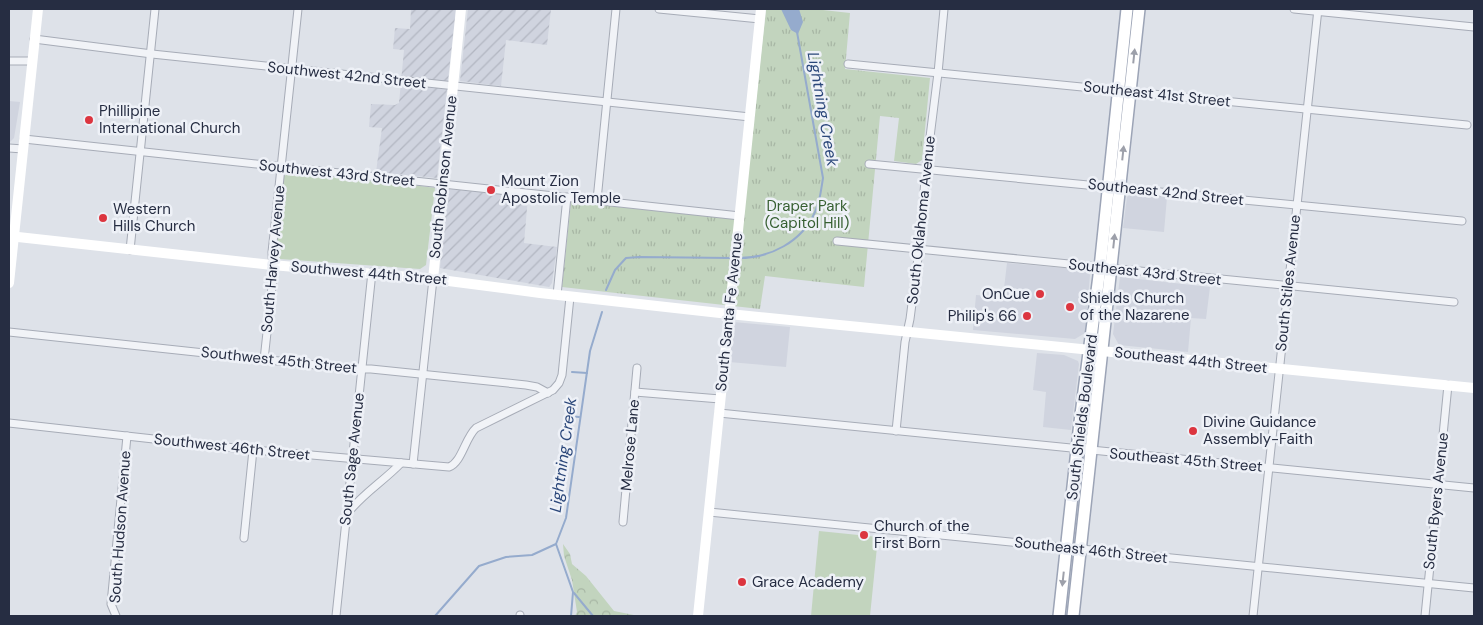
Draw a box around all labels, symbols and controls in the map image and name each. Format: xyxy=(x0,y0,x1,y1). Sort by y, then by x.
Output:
one-way arrow xyxy=(1130,47,1138,63)
water label: Lightning Creek xyxy=(803,50,844,169)
street label: Southwest 42nd Street xyxy=(267,57,428,93)
street label: Southeast 41st Street xyxy=(1082,76,1232,112)
street label: South Robinson Avenue xyxy=(425,95,461,259)
place label: Phillipine International Church xyxy=(99,101,240,138)
marker: Phillipine International Church xyxy=(83,114,95,126)
street label: South Oklahoma Avenue xyxy=(902,135,940,305)
one-way arrow xyxy=(1120,145,1128,161)
street label: Southwest 43rd Street xyxy=(258,155,416,191)
place label: Mount Zion Apostolic Temple xyxy=(501,171,621,208)
street label: Southeast 42nd Street xyxy=(1087,174,1245,210)
marker: Mount Zion Apostolic Temple xyxy=(485,184,497,196)
street label: South Harvey Avenue xyxy=(257,185,289,333)
park label: Draper Park (Capitol Hill) xyxy=(765,196,849,233)
place label: Western Hills Church xyxy=(113,199,195,236)
marker: Western Hills Church xyxy=(97,212,109,224)
street label: South Stiles Avenue xyxy=(1271,214,1305,352)
street label: South Santa Fe Avenue xyxy=(711,232,747,392)
one-way arrow xyxy=(1110,233,1118,249)
street label: Southeast 43rd Street xyxy=(1068,254,1223,290)
street label: Southwest 44th Street xyxy=(290,256,448,290)
place label: OnCue xyxy=(982,284,1030,304)
marker: OnCue xyxy=(1034,288,1046,300)
place label: Shields Church of the Nazarene xyxy=(1080,288,1189,325)
marker: Shields Church of the Nazarene xyxy=(1064,301,1076,313)
place label: Philip's 66 xyxy=(948,306,1017,326)
marker: Philip's 66 xyxy=(1021,310,1033,322)
street label: South Shields Boulevard xyxy=(1062,333,1102,501)
street label: Southwest 45th Street xyxy=(200,342,358,378)
street label: Southeast 44th Street xyxy=(1114,342,1269,378)
street label: South Sage Avenue xyxy=(335,392,369,526)
water label: Lightning Creek xyxy=(545,395,582,514)
street label: Melrose Lane xyxy=(616,398,644,492)
place label: Divine Guidance Assembly-Faith xyxy=(1203,412,1316,449)
marker: Divine Guidance Assembly-Faith xyxy=(1187,425,1199,437)
street label: Southwest 46th Street xyxy=(153,429,311,465)
street label: South Byers Avenue xyxy=(1419,431,1453,571)
street label: Southeast 45th Street xyxy=(1109,443,1264,477)
street label: South Hudson Avenue xyxy=(105,450,135,604)
place label: Church of the First Born xyxy=(874,516,969,553)
marker: Church of the First Born xyxy=(858,529,870,541)
street label: Southeast 46th Street xyxy=(1013,532,1169,568)
one-way arrow xyxy=(1059,571,1067,587)
place label: Grace Academy xyxy=(752,572,865,592)
marker: Grace Academy xyxy=(736,576,748,588)

